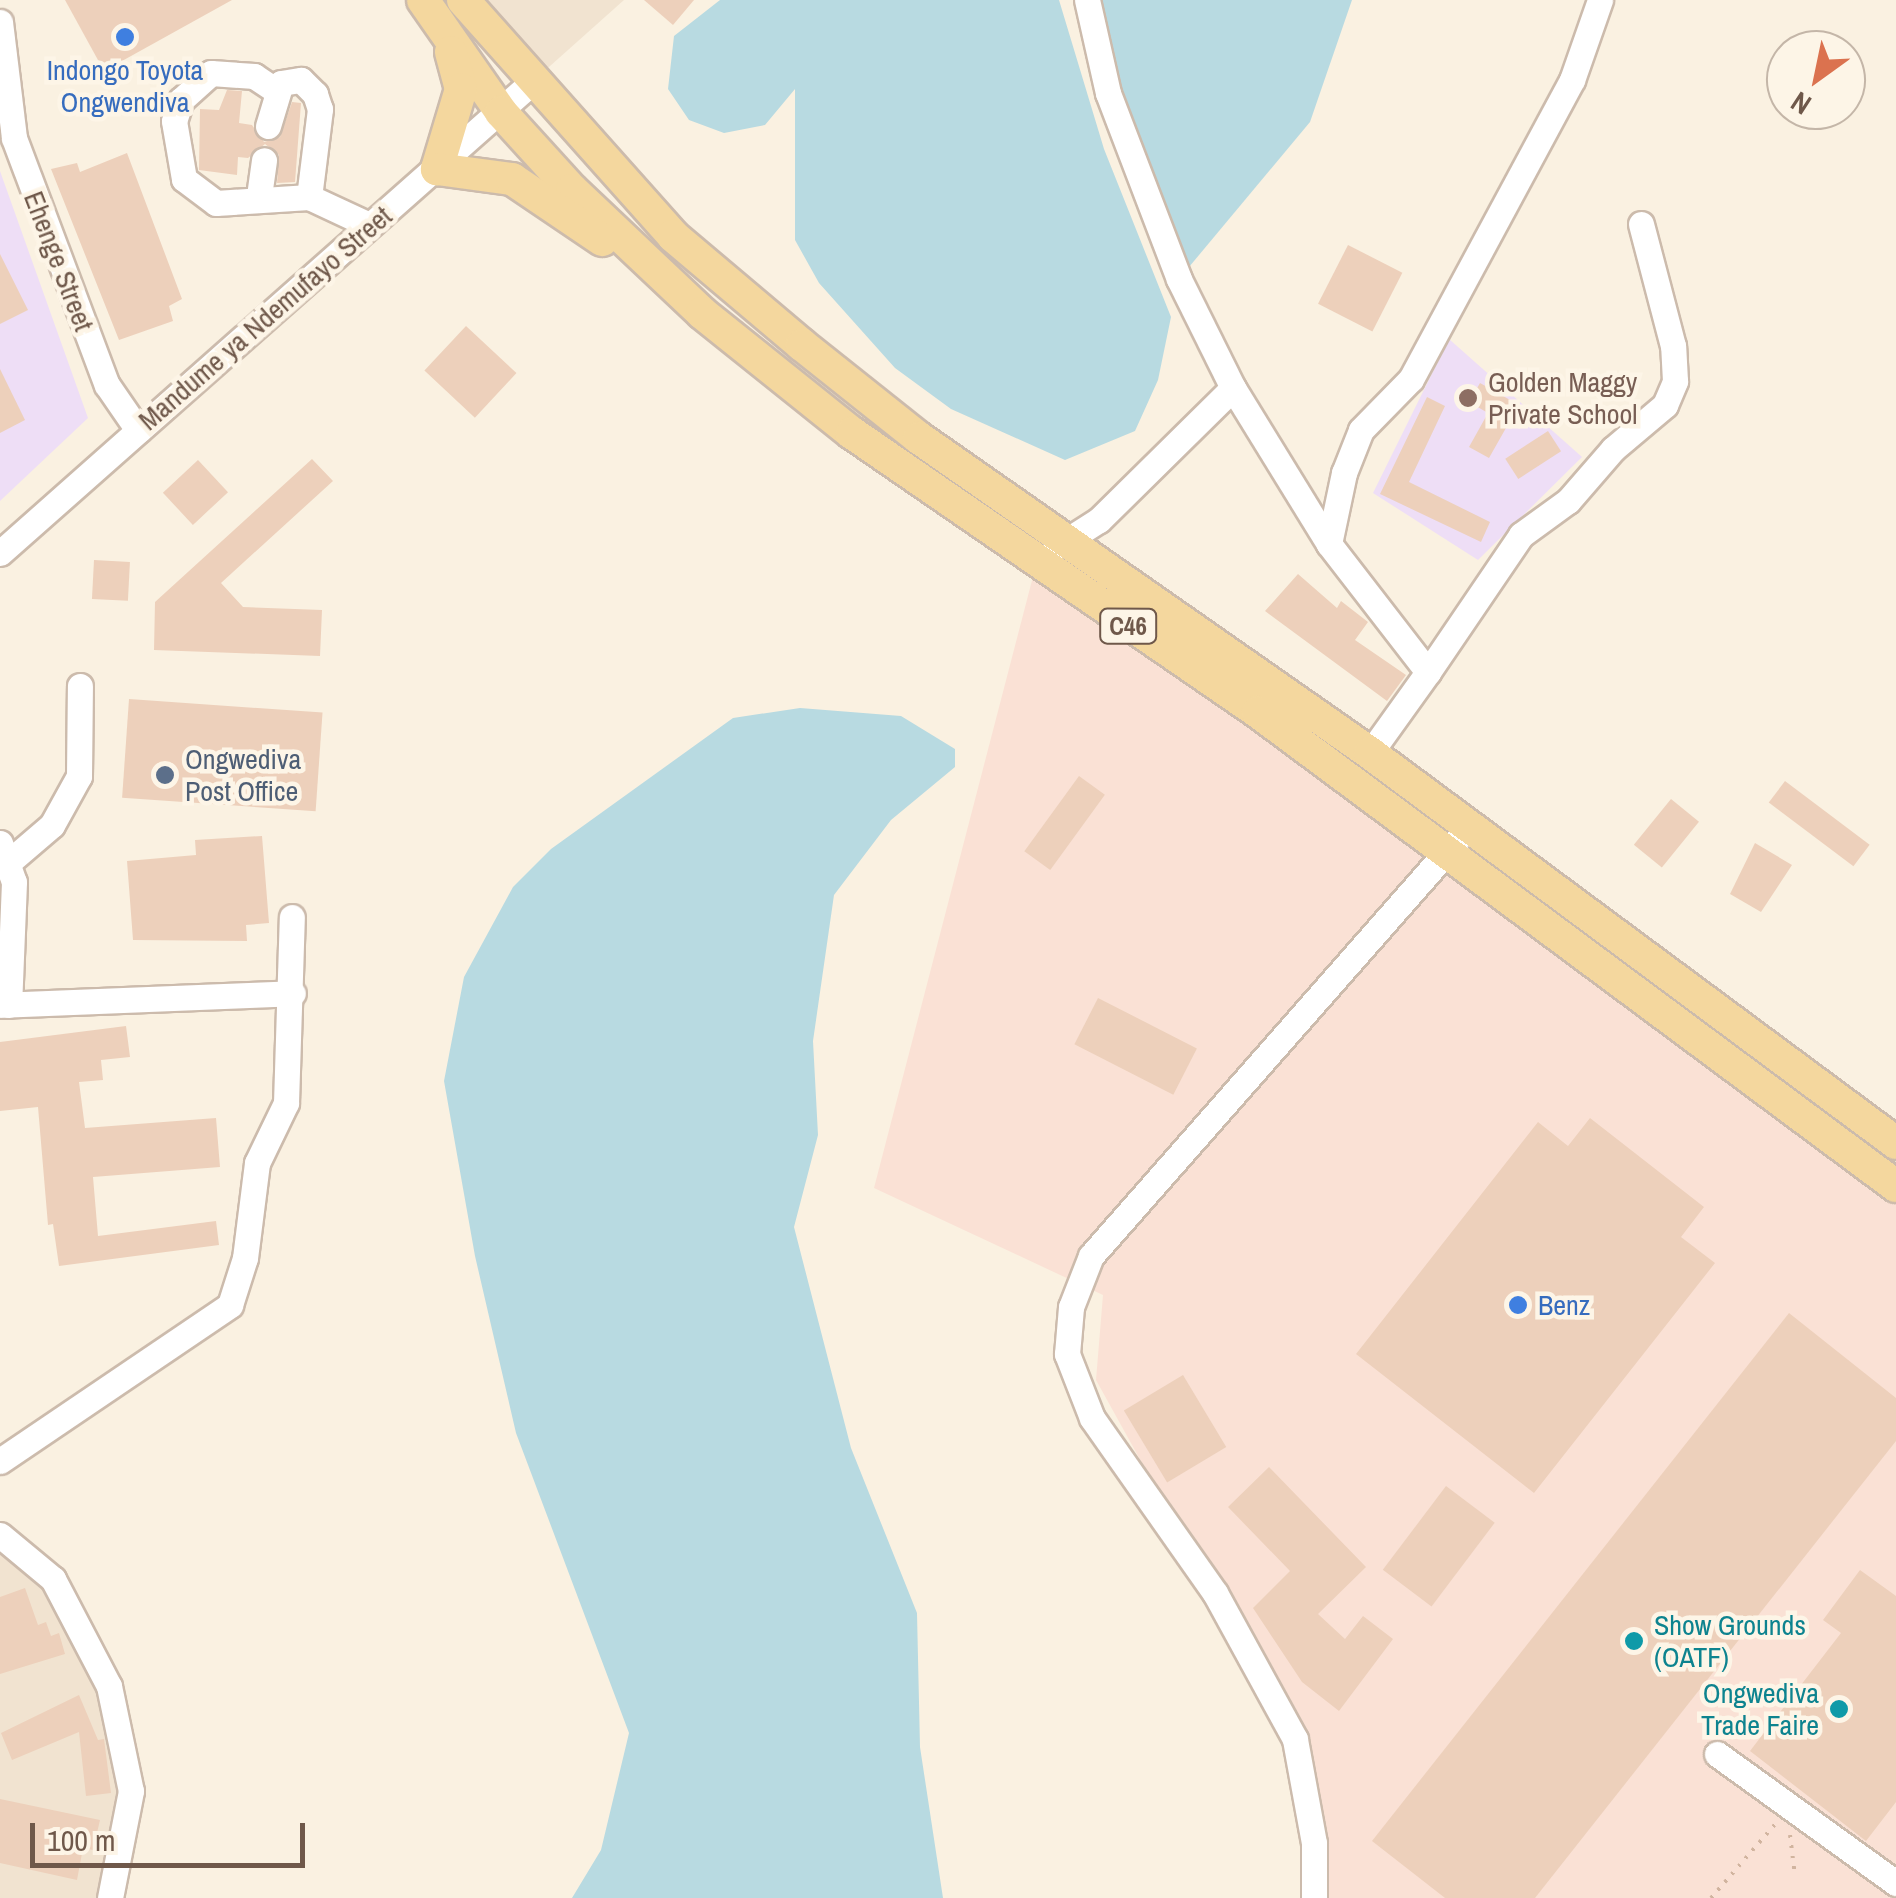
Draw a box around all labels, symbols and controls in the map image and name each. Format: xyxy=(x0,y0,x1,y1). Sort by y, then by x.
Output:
marker: Indongo Toyota Ongwendiva xyxy=(114,26,136,48)
north arrow xyxy=(1766,30,1866,130)
place label: Indongo Toyota Ongwendiva xyxy=(46,53,204,119)
text: N xyxy=(1783,83,1818,124)
street label: Ehenge Street xyxy=(17,186,101,336)
street label: Mandume ya Ndemufayo Street xyxy=(132,199,398,437)
place label: Golden Maggy Private School xyxy=(1488,365,1637,431)
marker: Golden Maggy Private School xyxy=(1457,387,1479,409)
road number: C46 xyxy=(1098,606,1158,646)
place label: Ongwediva Post Office xyxy=(185,742,301,808)
marker: Ongwediva Post Office xyxy=(154,764,176,786)
place label: Benz xyxy=(1538,1288,1590,1322)
marker: Benz xyxy=(1507,1294,1529,1316)
place label: Show Grounds (OATF) xyxy=(1654,1608,1806,1674)
marker: Show Grounds (OATF) xyxy=(1623,1630,1645,1652)
place label: Ongwediva Trade Faire xyxy=(1701,1676,1819,1742)
marker: Ongwediva Trade Faire xyxy=(1828,1698,1850,1720)
scale bar xyxy=(35,1803,310,1865)
text: 100 m xyxy=(47,1820,115,1860)

